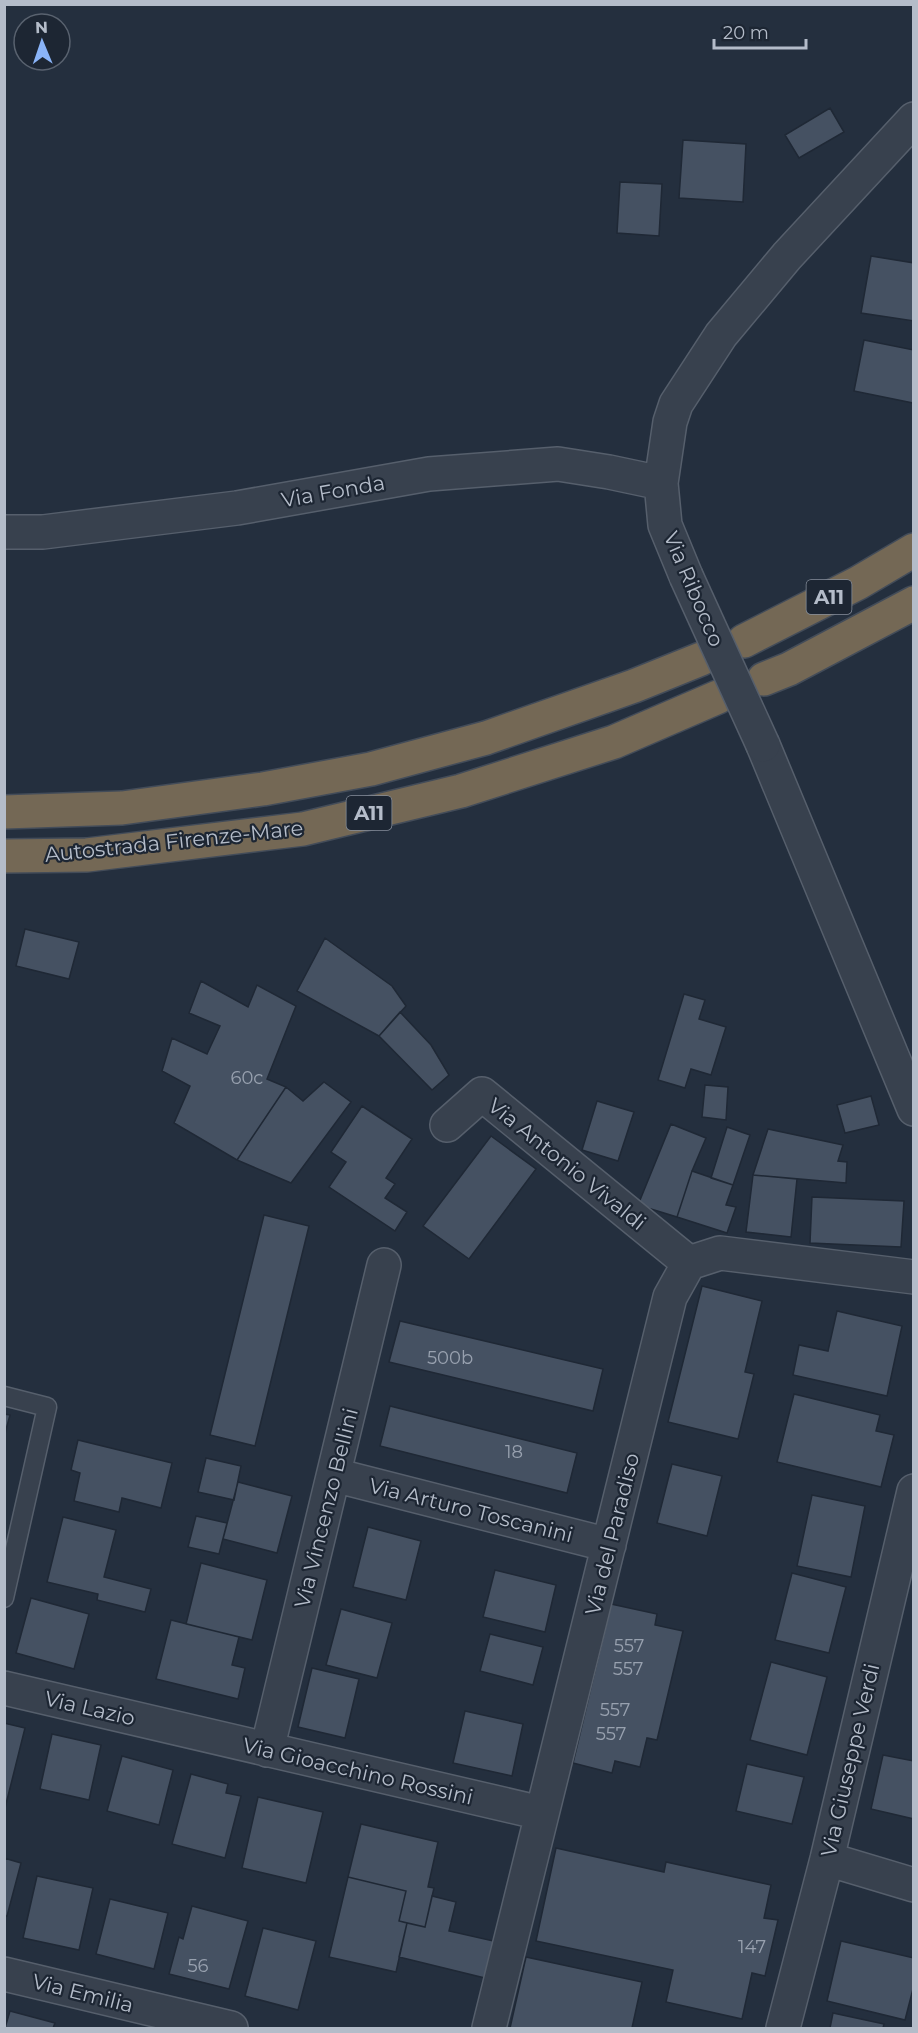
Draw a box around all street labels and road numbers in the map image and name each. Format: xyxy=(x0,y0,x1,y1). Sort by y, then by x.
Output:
street label: Via Fonda xyxy=(279,470,387,512)
street label: Via Ribocco xyxy=(659,528,729,650)
road number: A11 xyxy=(806,580,852,614)
road number: A11 xyxy=(346,796,392,830)
street label: Autostrada Firenze-Mare xyxy=(43,815,305,867)
street label: Via Antonio Vivaldi xyxy=(483,1093,651,1235)
street label: Via Vincenzo Bellini xyxy=(289,1406,363,1610)
street label: Via del Paradiso xyxy=(580,1450,644,1618)
street label: Via Arturo Toscanini xyxy=(366,1473,576,1547)
street label: Via Giuseppe Verdi xyxy=(816,1661,884,1859)
street label: Via Lazio xyxy=(42,1685,138,1731)
street label: Via Gioacchino Rossini xyxy=(240,1732,476,1810)
street label: Via Emilia xyxy=(30,1968,136,2018)

